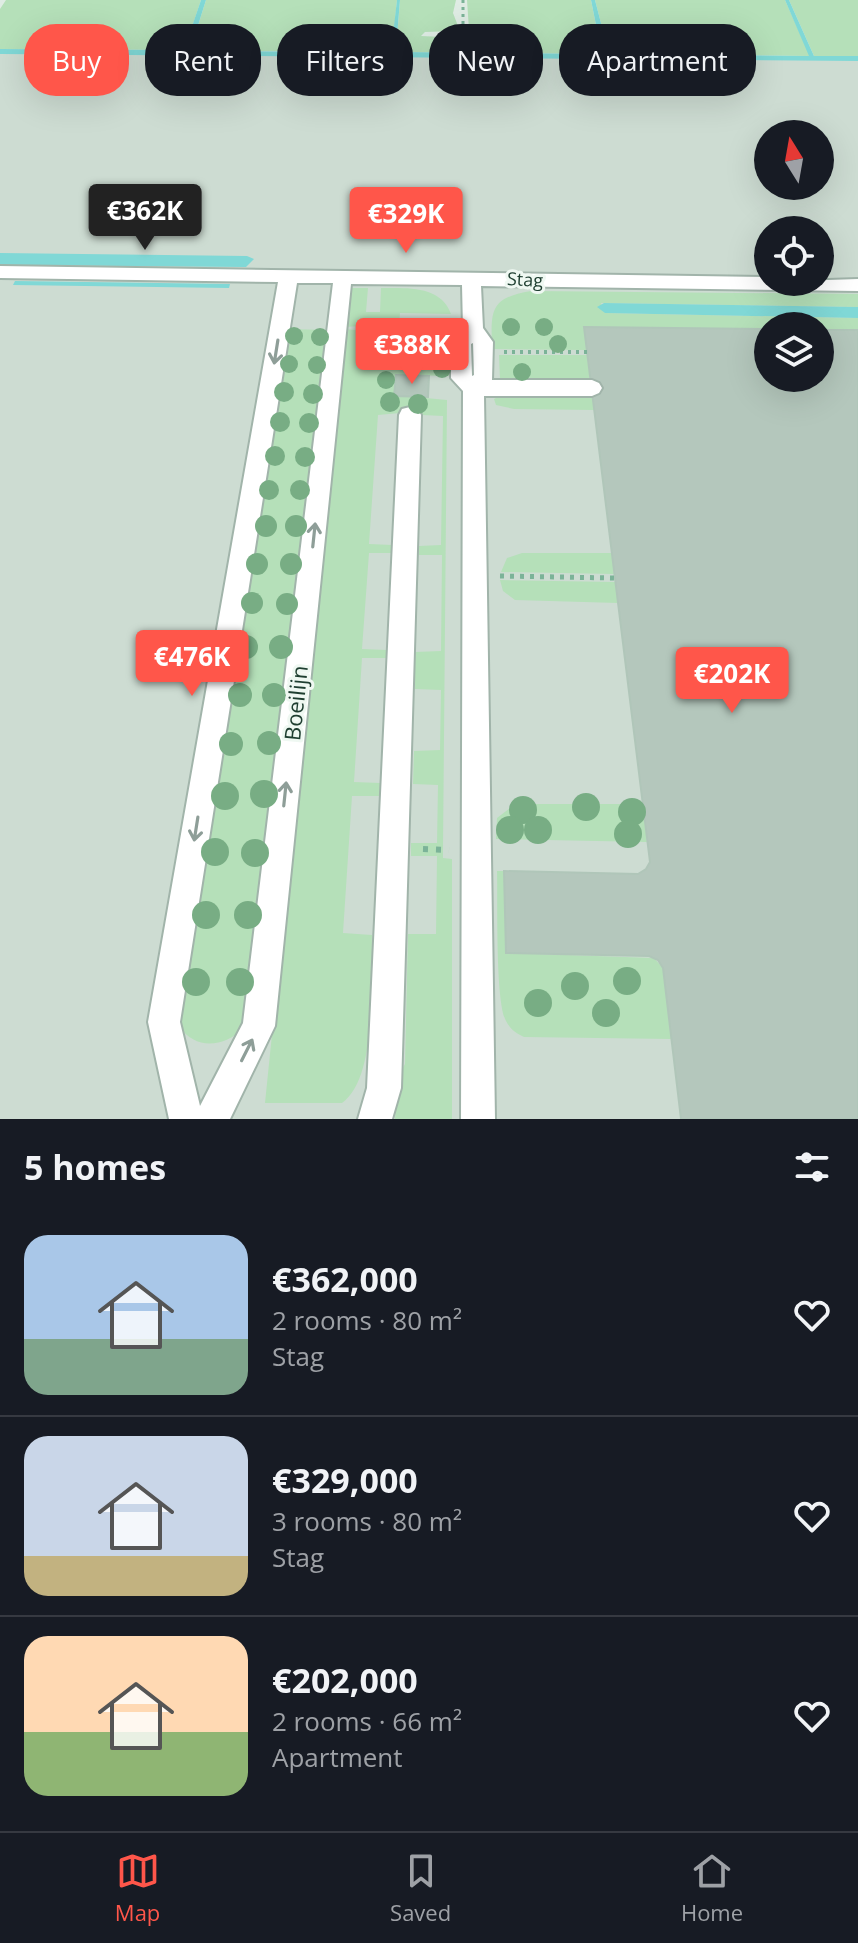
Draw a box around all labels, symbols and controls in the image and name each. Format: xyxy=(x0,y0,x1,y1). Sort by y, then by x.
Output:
chip: Buy xyxy=(24,24,129,96)
chip: Rent xyxy=(145,24,261,96)
chip: Filters xyxy=(277,24,413,96)
chip: New xyxy=(429,24,543,96)
chip: Apartment xyxy=(559,24,756,96)
north arrow xyxy=(754,120,834,200)
map controls xyxy=(754,120,834,392)
pin: €362K xyxy=(89,184,201,252)
pin: €329K xyxy=(350,187,462,255)
text: €362K xyxy=(107,192,183,228)
text: €329K xyxy=(368,195,444,231)
button: locate xyxy=(754,216,834,296)
street label: Stag xyxy=(506,266,544,292)
button: layers xyxy=(754,312,834,392)
pin: €388K xyxy=(356,318,468,386)
text: €388K xyxy=(374,326,450,362)
one-way arrow xyxy=(267,339,282,364)
one-way arrow xyxy=(307,523,322,548)
pin: €476K xyxy=(136,630,248,698)
text: €476K xyxy=(154,638,230,674)
pin: €202K xyxy=(676,647,788,715)
text: €202K xyxy=(694,655,770,691)
street label: Boeilijn xyxy=(276,664,314,742)
one-way arrow xyxy=(278,781,293,808)
one-way arrow xyxy=(188,816,203,841)
one-way arrow xyxy=(240,1038,256,1062)
text: 5 homes xyxy=(24,1144,166,1190)
icon: filters xyxy=(790,1145,834,1189)
text: €362,000 xyxy=(272,1256,418,1302)
icon: home xyxy=(88,1267,184,1363)
icon: heart xyxy=(790,1293,834,1337)
text: 2 rooms · 80 m² xyxy=(272,1302,462,1338)
text: Stag xyxy=(272,1338,324,1374)
text: €329,000 xyxy=(272,1457,418,1503)
icon: home xyxy=(88,1468,184,1564)
icon: heart xyxy=(790,1494,834,1538)
text: 3 rooms · 80 m² xyxy=(272,1503,462,1539)
text: Stag xyxy=(272,1539,324,1575)
text: €202,000 xyxy=(272,1657,418,1703)
icon: home xyxy=(88,1668,184,1764)
icon: heart xyxy=(790,1694,834,1738)
text: 2 rooms · 66 m² xyxy=(272,1703,462,1739)
text: Apartment xyxy=(272,1739,403,1775)
tab: Map xyxy=(115,1849,160,1927)
tab: Saved xyxy=(390,1849,451,1927)
tab: Home xyxy=(681,1849,743,1927)

